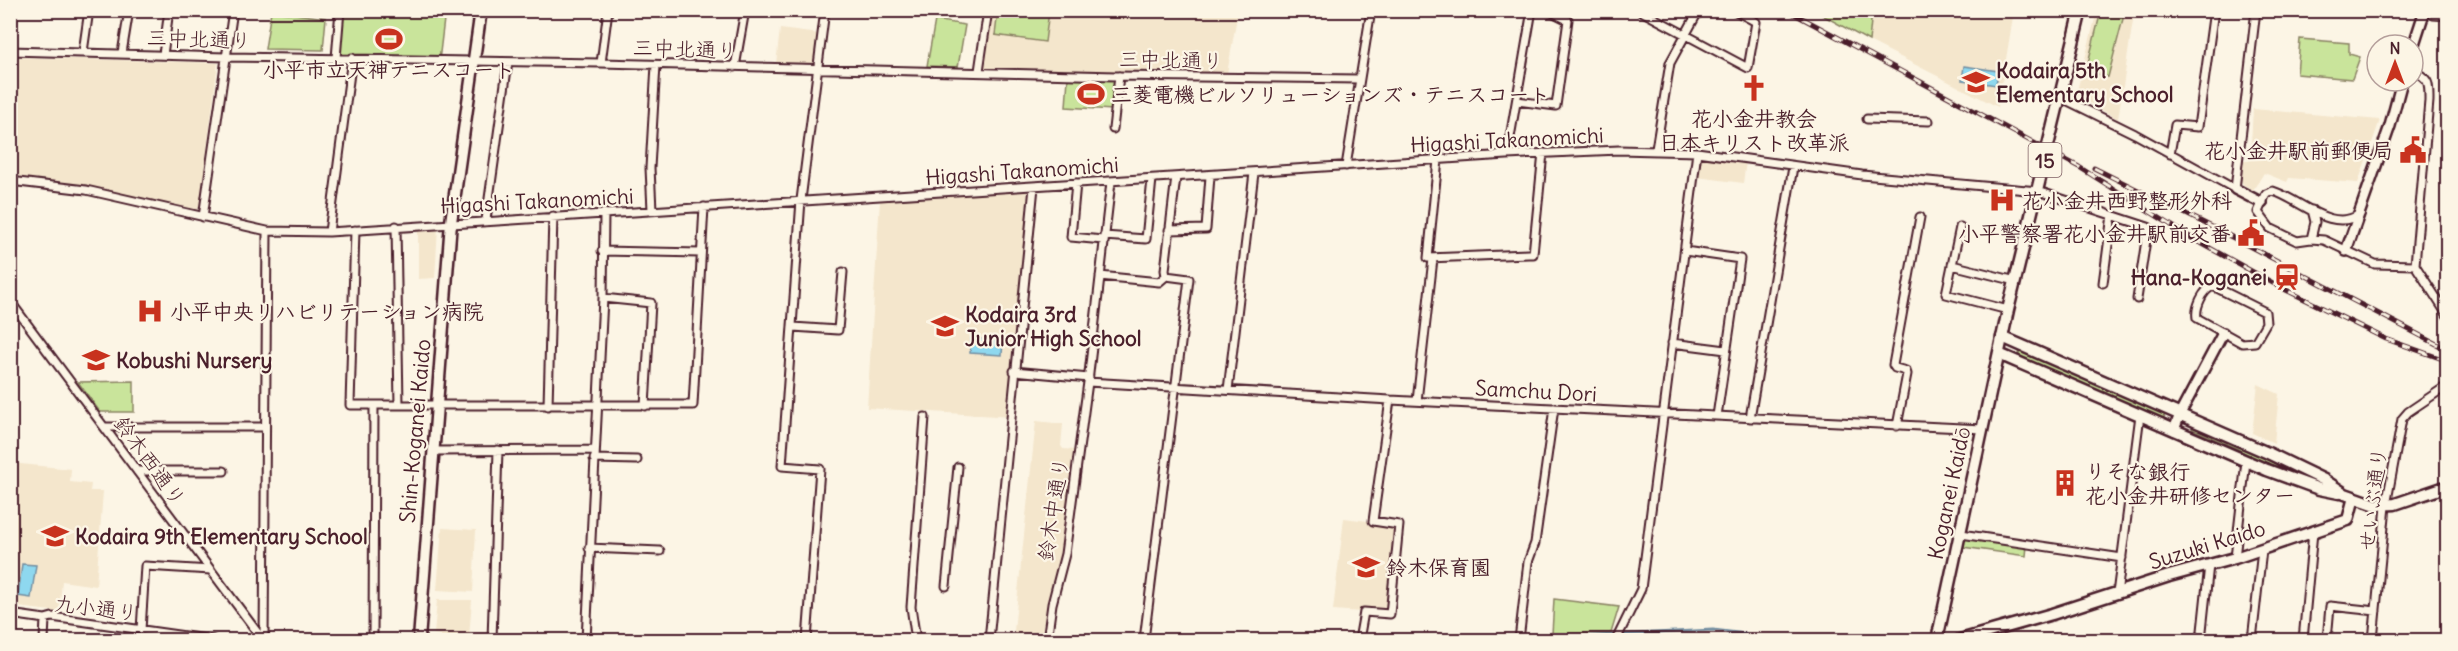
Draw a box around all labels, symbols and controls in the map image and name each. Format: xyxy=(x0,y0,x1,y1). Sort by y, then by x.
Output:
street label: 三中北通り xyxy=(146,24,252,54)
sports icon: 小平市立天神テニスコート xyxy=(374,24,404,54)
north arrow xyxy=(2365,33,2425,93)
street label: 三中北通り xyxy=(632,34,738,64)
text: N xyxy=(2389,38,2401,58)
street label: 三中北通り xyxy=(1118,46,1224,74)
place label: 小平市立天神テニスコート xyxy=(263,56,515,83)
place label: Kodaira 5th Elementary School xyxy=(1996,57,2173,108)
school or university icon: Kodaira 5th Elementary School xyxy=(1961,67,1991,97)
church icon: 花小金井教会 日本キリスト改革派 xyxy=(1739,73,1769,103)
sports icon: 三菱電機ビルソリューションズ・テニスコート xyxy=(1076,79,1106,109)
place label: 三菱電機ビルソリューションズ・テニスコート xyxy=(1111,81,1550,108)
place label: 花小金井教会 日本キリスト改革派 xyxy=(1659,105,1849,156)
street label: Higashi Takanomichi xyxy=(1410,121,1604,159)
public building icon: 花小金井駅前郵便局 xyxy=(2398,135,2428,165)
place label: 花小金井駅前郵便局 xyxy=(2204,137,2393,164)
road number: 15 xyxy=(2028,143,2062,177)
street label: Higashi Takanomichi xyxy=(924,151,1120,191)
street label: Higashi Takanomichi xyxy=(440,182,634,220)
hospital icon: 花小金井西野整形外科 xyxy=(1987,185,2017,215)
place label: 花小金井西野整形外科 xyxy=(2022,187,2232,214)
public building icon: 小平警察署花小金井駅前交番 xyxy=(2236,218,2266,248)
place label: 小平警察署花小金井駅前交番 xyxy=(1958,220,2231,247)
station icon: Hana-Koganei xyxy=(2272,262,2302,292)
place label: Hana-Koganei xyxy=(2131,264,2267,291)
hospital icon: 小平中央リハビリテーション病院 xyxy=(135,296,165,326)
place label: 小平中央リハビリテーション病院 xyxy=(170,298,484,325)
place label: Kodaira 3rd Junior High School xyxy=(965,301,1142,352)
school or university icon: Kodaira 3rd Junior High School xyxy=(930,311,960,341)
street label: Shin-Koganei Kaido xyxy=(394,338,436,524)
school or university icon: Kobushi Nursery xyxy=(81,345,111,375)
place label: Kobushi Nursery xyxy=(116,347,272,374)
street label: Samchu Dori xyxy=(1474,374,1598,408)
street label: 鈴木西通り xyxy=(108,411,192,511)
street label: Koganei Kaidō xyxy=(1922,424,1976,562)
street label: せいぶ通り xyxy=(2353,445,2393,553)
street label: 鈴木中通り xyxy=(1031,455,1075,563)
place label: りそな銀行 花小金井研修センター xyxy=(2085,458,2295,509)
building icon: りそな銀行 花小金井研修センター xyxy=(2050,468,2080,498)
street label: Suzuki Kaido xyxy=(2146,514,2268,576)
school or university icon: Kodaira 9th Elementary School xyxy=(40,521,70,551)
place label: Kodaira 9th Elementary School xyxy=(75,523,368,550)
school or university icon: 鈴木保育園 xyxy=(1351,552,1381,582)
place label: 鈴木保育園 xyxy=(1386,554,1491,581)
street label: 九小通り xyxy=(53,589,139,627)

